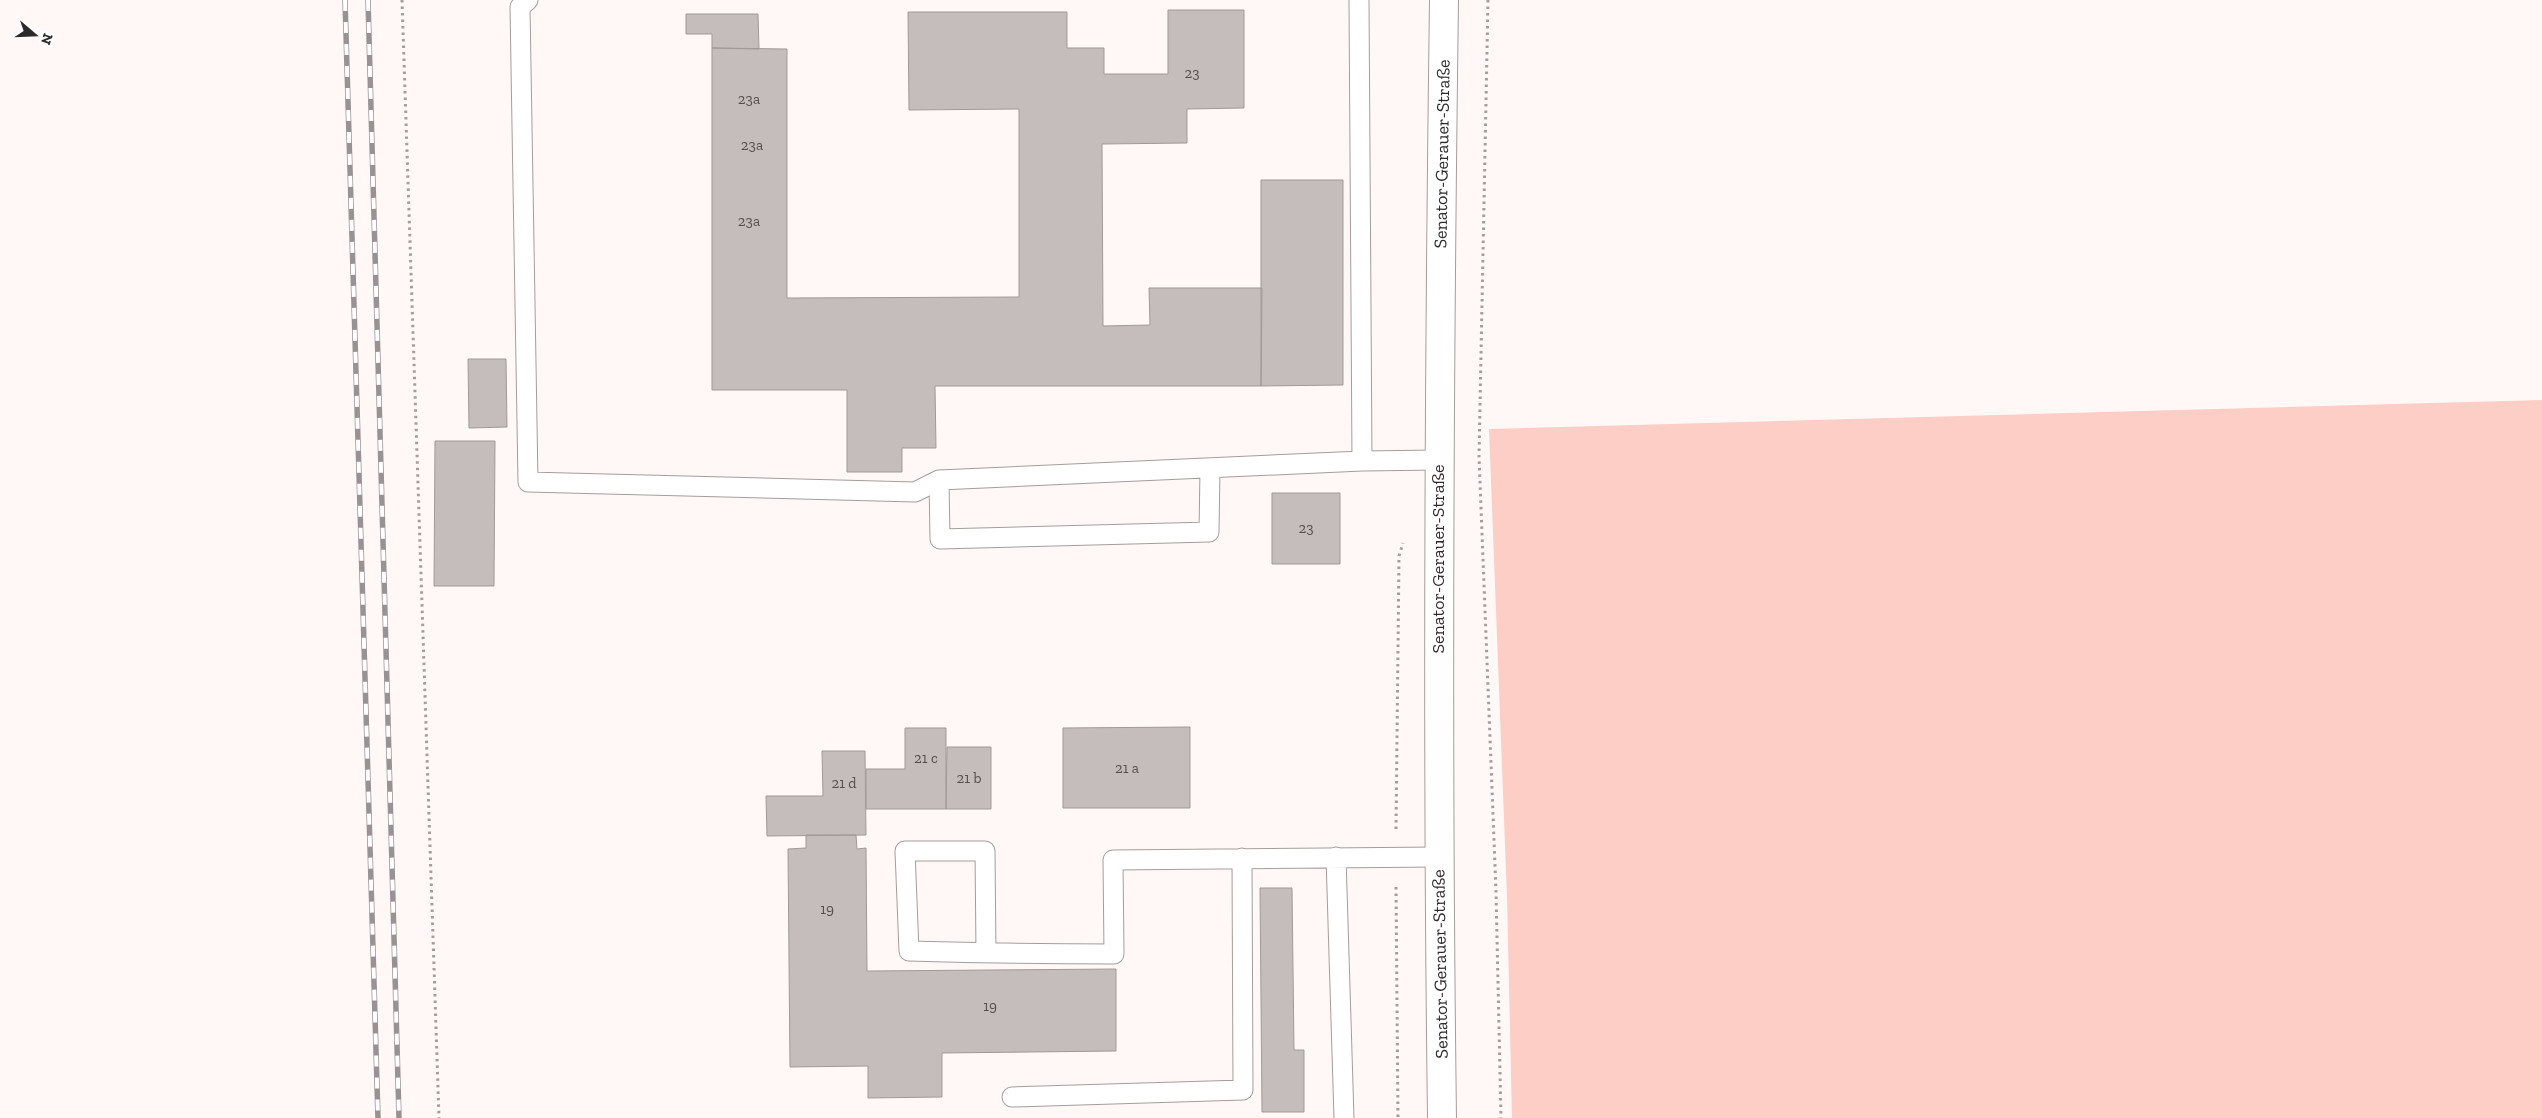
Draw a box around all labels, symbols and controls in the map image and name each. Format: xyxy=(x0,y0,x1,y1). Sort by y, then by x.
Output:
north arrow xyxy=(10,10,60,60)
text: N xyxy=(37,31,57,47)
street label: Senator-Gerauer-Straße xyxy=(1429,59,1455,249)
house number: 23 xyxy=(1184,64,1200,82)
house number: 23a xyxy=(738,90,760,108)
house number: 23a xyxy=(741,136,763,154)
house number: 23a xyxy=(738,212,760,230)
street label: Senator-Gerauer-Straße xyxy=(1427,464,1449,654)
house number: 23 xyxy=(1298,519,1314,537)
house number: 21 c xyxy=(914,749,938,767)
house number: 21 a xyxy=(1115,759,1139,777)
house number: 21 b xyxy=(957,769,981,787)
house number: 21 d xyxy=(831,774,857,792)
street label: Senator-Gerauer-Straße xyxy=(1427,869,1453,1059)
house number: 19 xyxy=(820,900,834,918)
house number: 19 xyxy=(983,997,997,1015)

